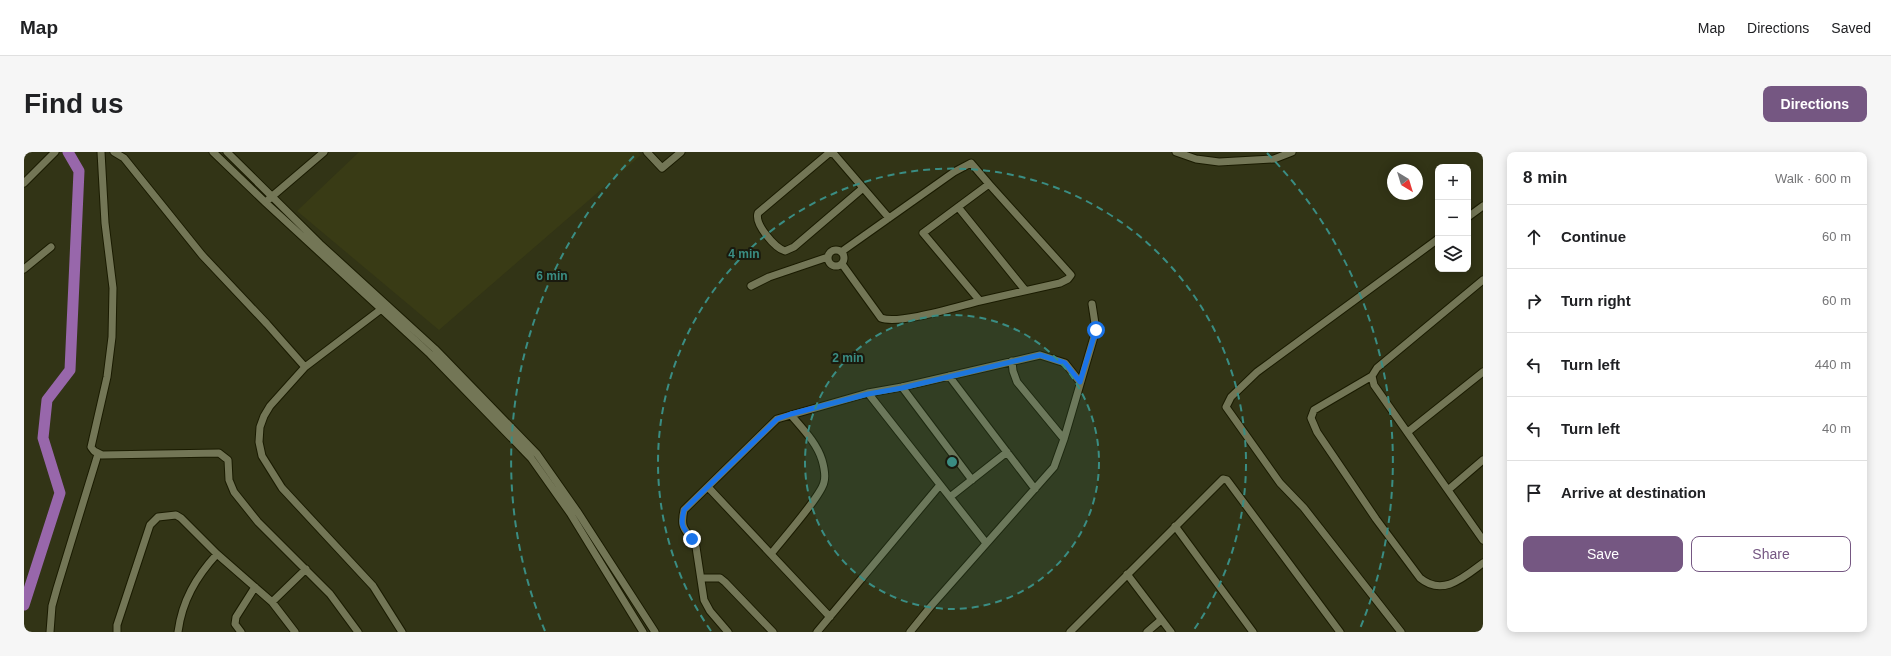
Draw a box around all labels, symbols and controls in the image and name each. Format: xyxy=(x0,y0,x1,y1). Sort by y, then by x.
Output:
text: Map xyxy=(20,17,58,38)
text: Map xyxy=(1698,20,1725,36)
text: Directions xyxy=(1747,20,1809,36)
text: Saved xyxy=(1831,20,1871,36)
button: Directions xyxy=(1763,86,1867,122)
text: Find us xyxy=(24,88,124,119)
north arrow xyxy=(1387,164,1423,200)
map controls xyxy=(1435,164,1471,272)
button: + xyxy=(1435,164,1471,200)
text: 8 min xyxy=(1523,168,1567,187)
text: Walk · 600 m xyxy=(1775,171,1851,186)
button: − xyxy=(1435,200,1471,236)
icon: ahead xyxy=(1523,226,1545,248)
text: Continue xyxy=(1561,228,1626,245)
text: 60 m xyxy=(1822,229,1851,244)
button: layers xyxy=(1435,236,1471,272)
text: 4 min xyxy=(728,247,760,261)
text: 6 min xyxy=(536,269,568,283)
icon: right xyxy=(1523,290,1545,312)
text: Turn right xyxy=(1561,292,1631,309)
text: 60 m xyxy=(1822,293,1851,308)
route start xyxy=(1087,321,1105,339)
text: 2 min xyxy=(832,351,864,365)
icon: left xyxy=(1523,354,1545,376)
text: Turn left xyxy=(1561,356,1620,373)
text: 440 m xyxy=(1815,357,1851,372)
icon: left xyxy=(1523,418,1545,440)
text: Turn left xyxy=(1561,420,1620,437)
text: 40 m xyxy=(1822,421,1851,436)
centre of rings xyxy=(945,455,959,469)
icon: arrive xyxy=(1523,482,1545,504)
text: Arrive at destination xyxy=(1561,484,1706,501)
route end xyxy=(683,530,701,548)
button: Save xyxy=(1523,536,1683,572)
button: Share xyxy=(1691,536,1851,572)

